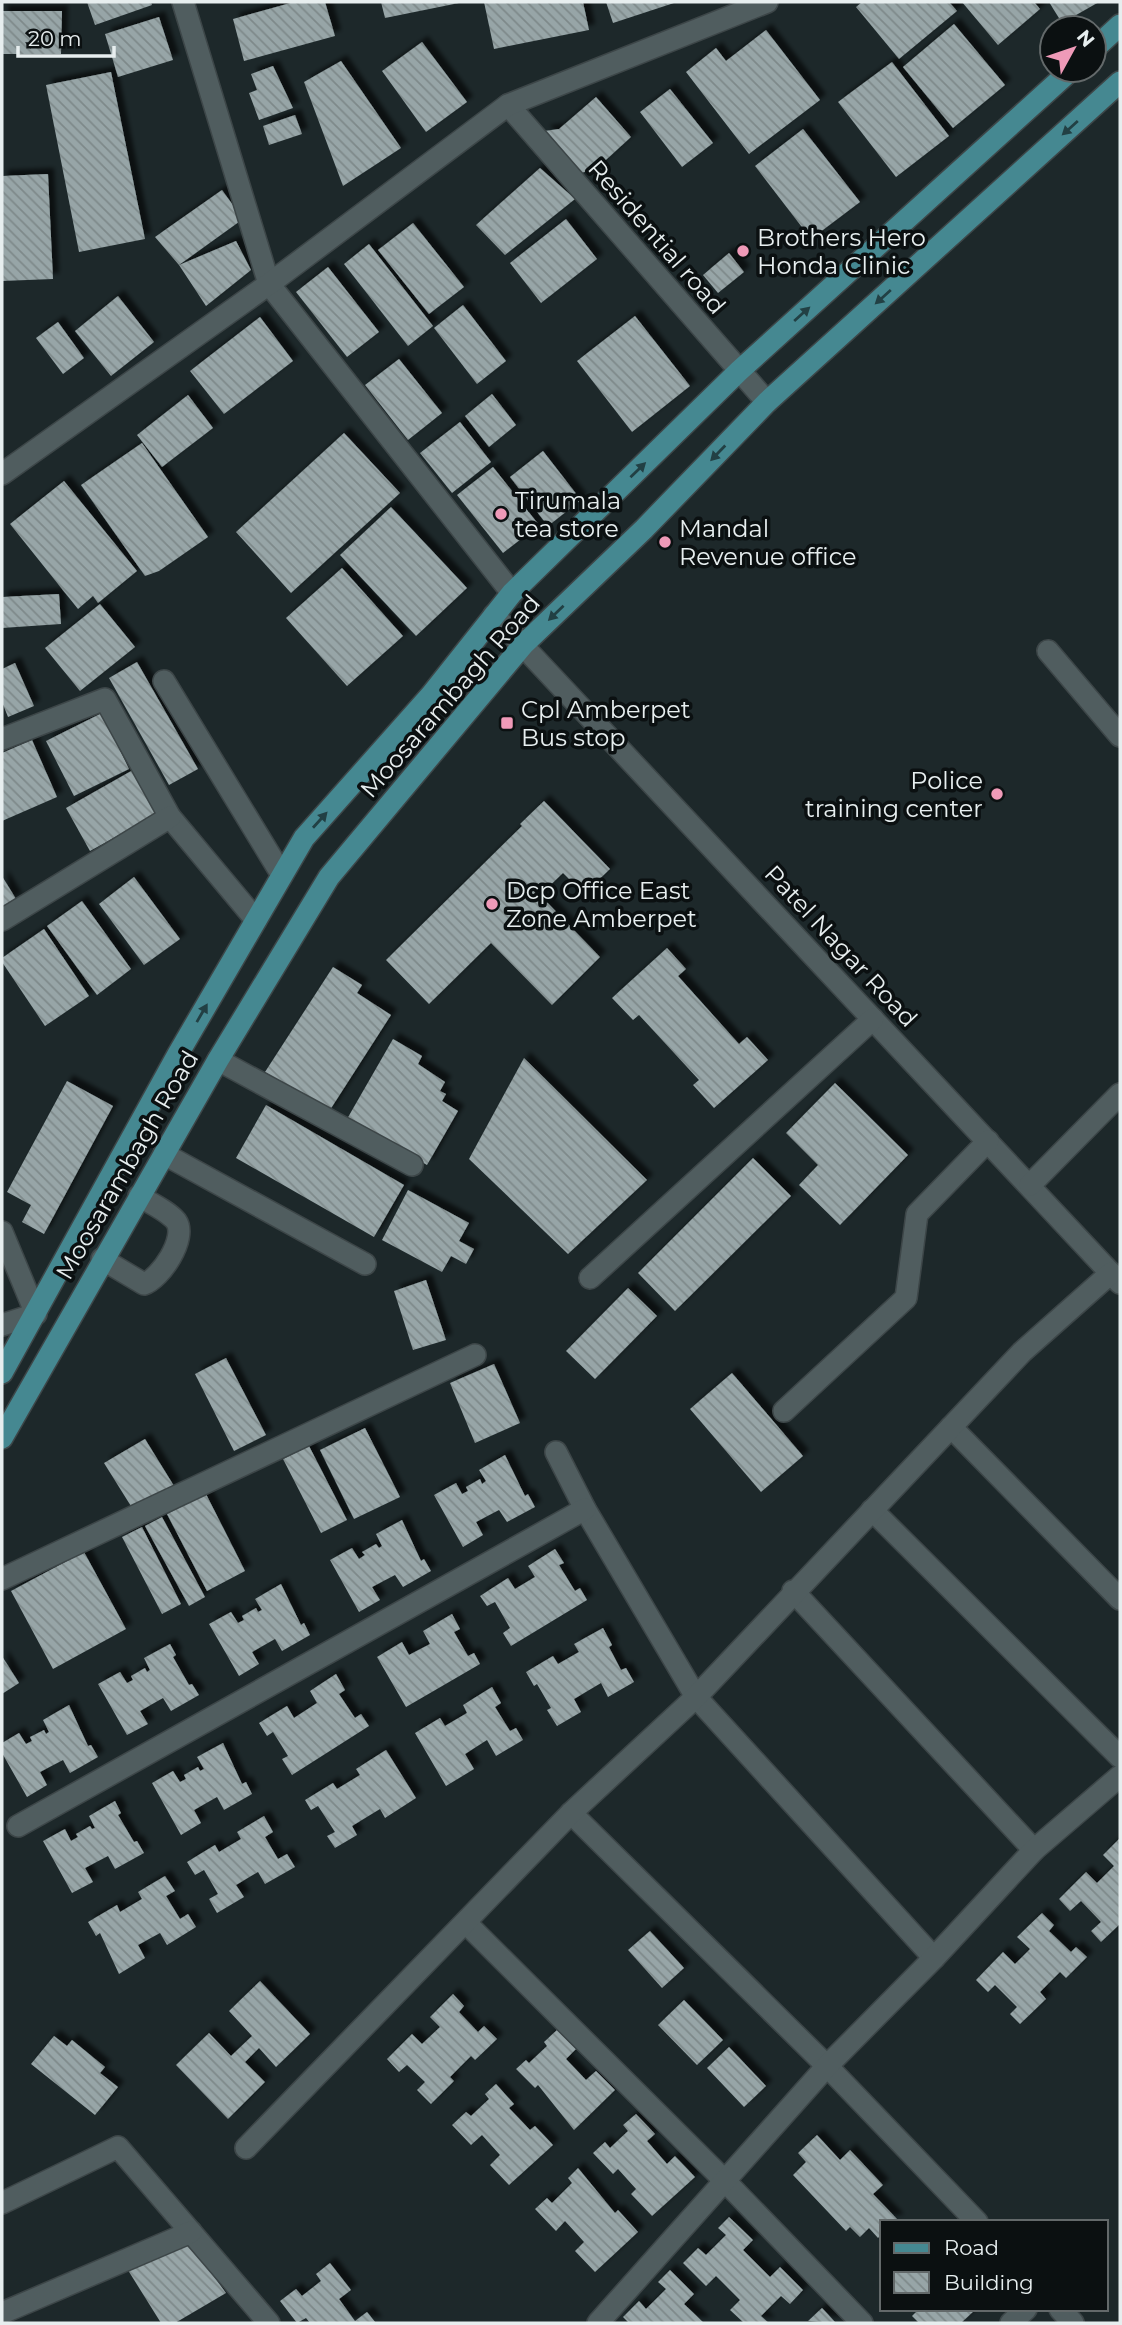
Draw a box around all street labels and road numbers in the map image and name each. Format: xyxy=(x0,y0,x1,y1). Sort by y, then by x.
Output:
street label: Residential road xyxy=(582,154,732,320)
street label: Moosarambagh Road xyxy=(354,589,546,803)
street label: Patel Nagar Road xyxy=(759,859,923,1033)
street label: Moosarambagh Road xyxy=(50,1046,204,1284)

